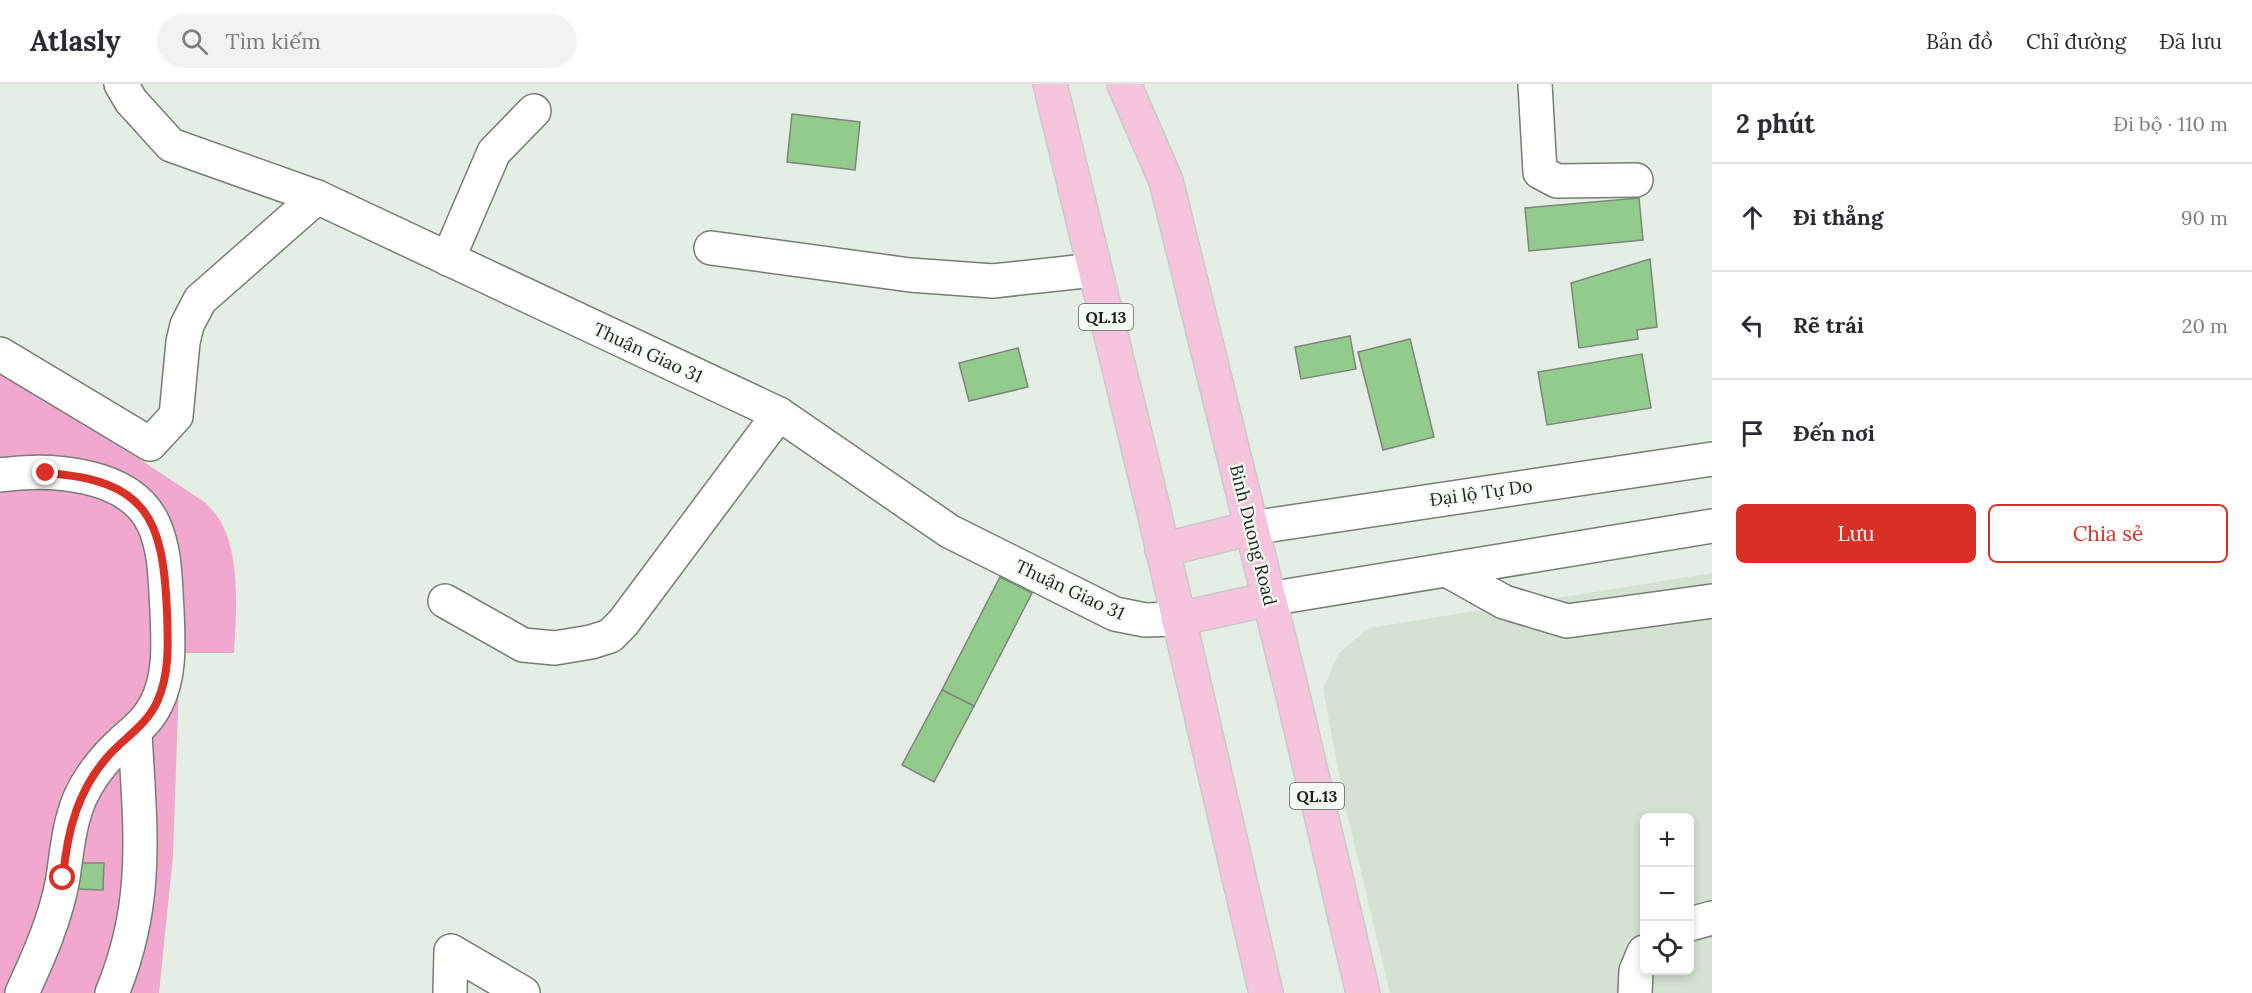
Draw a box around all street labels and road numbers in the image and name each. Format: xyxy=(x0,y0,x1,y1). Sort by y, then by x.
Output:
road number: QL.13 xyxy=(1079,304,1133,330)
street label: Thuận Giao 31 xyxy=(590,317,706,388)
street label: Binh Duong Road xyxy=(1225,462,1282,608)
street label: Đại lộ Tự Do xyxy=(1428,474,1534,511)
street label: Thuận Giao 31 xyxy=(1012,554,1128,625)
road number: QL.13 xyxy=(1290,783,1344,809)

